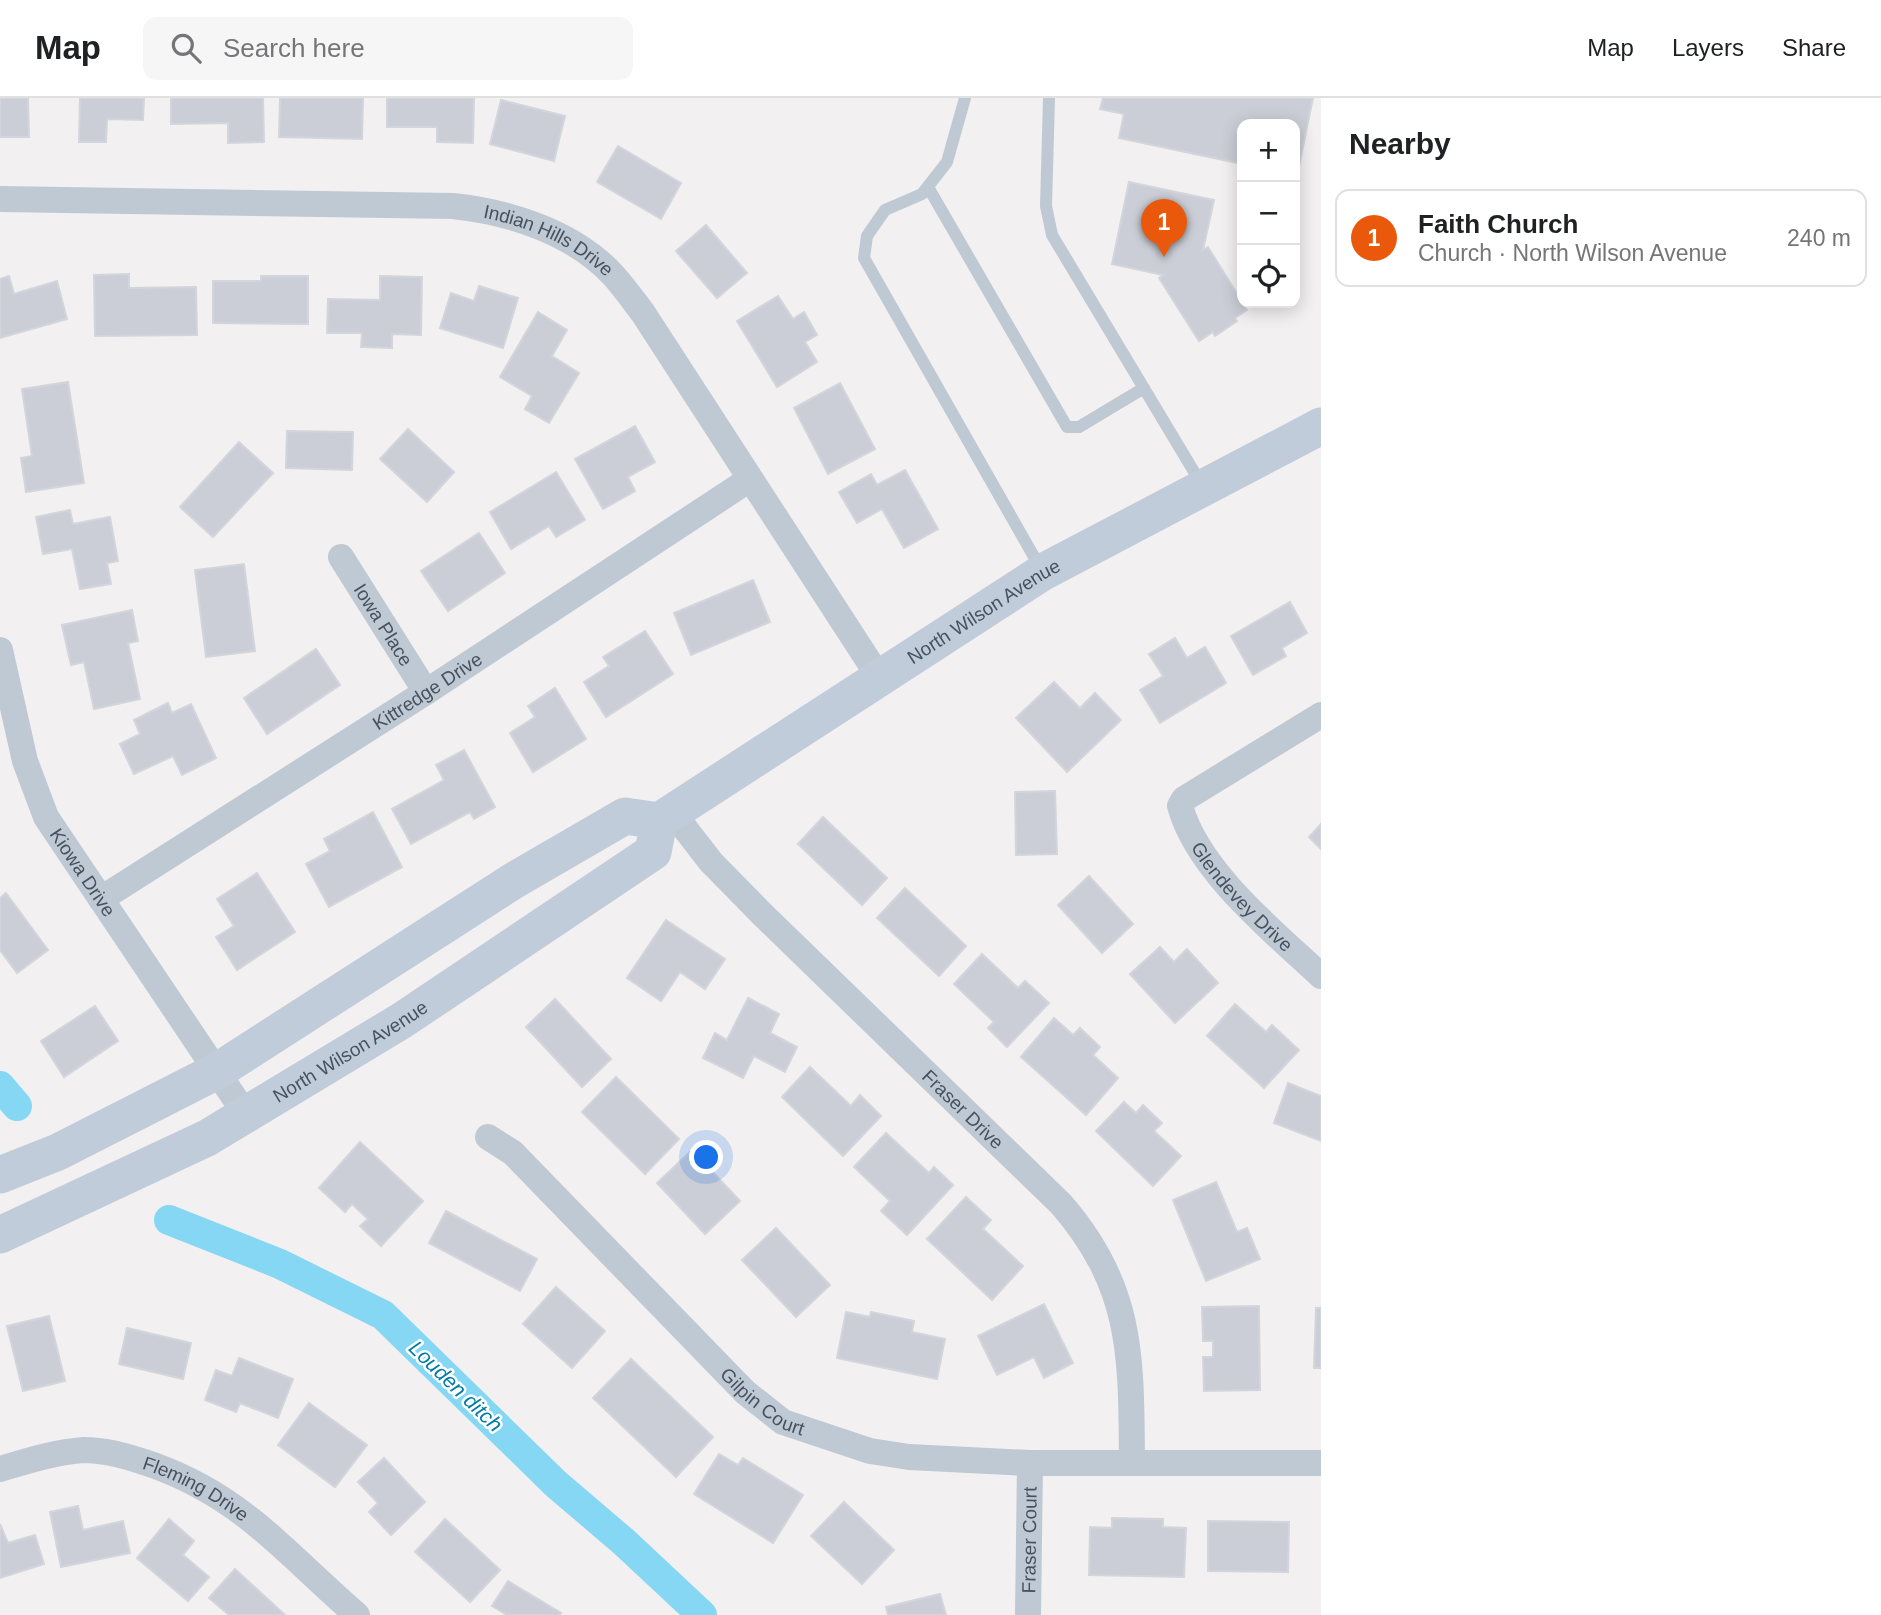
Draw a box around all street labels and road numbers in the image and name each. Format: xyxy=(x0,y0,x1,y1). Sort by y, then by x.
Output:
street label: Indian Hills Drive xyxy=(482,200,618,280)
street label: North Wilson Avenue xyxy=(903,555,1063,668)
street label: Iowa Place xyxy=(350,580,417,670)
street label: Kittredge Drive xyxy=(369,648,486,734)
street label: Kiowa Drive xyxy=(46,824,120,920)
street label: Glendevey Drive xyxy=(1187,838,1297,955)
street label: North Wilson Avenue xyxy=(269,996,431,1106)
street label: Fraser Drive xyxy=(918,1065,1008,1153)
street label: Gilpin Court xyxy=(717,1363,808,1439)
street label: Fleming Drive xyxy=(140,1452,253,1525)
street label: Fraser Court xyxy=(1018,1486,1040,1593)

